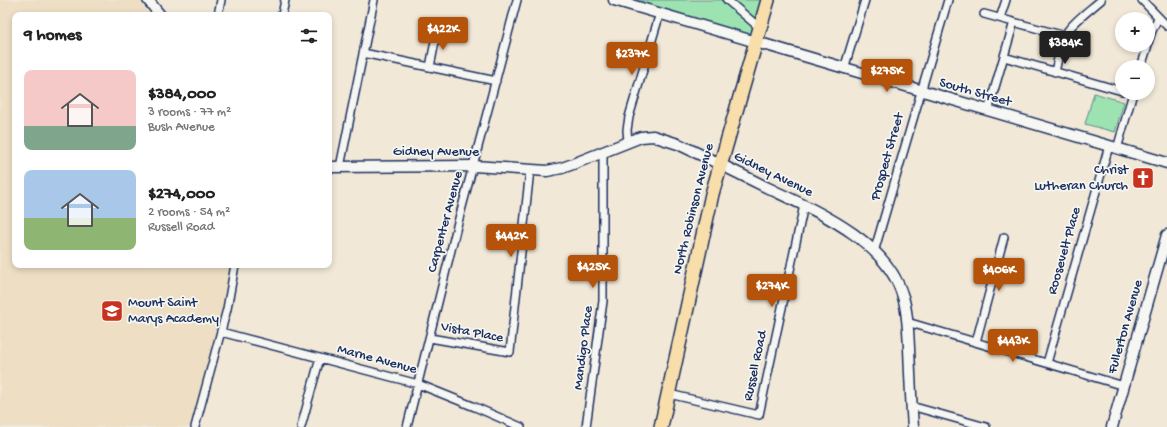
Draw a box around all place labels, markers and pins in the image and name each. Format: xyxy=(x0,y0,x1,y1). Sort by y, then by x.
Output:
pin: $422K xyxy=(415,17,471,51)
pin: $384K xyxy=(1037,31,1093,65)
pin: $237K xyxy=(604,42,660,76)
pin: $275K xyxy=(859,59,915,93)
place label: Christ Lutheran Church xyxy=(1034,162,1129,195)
church icon: Christ Lutheran Church xyxy=(1130,165,1156,191)
pin: $442K xyxy=(483,224,539,258)
pin: $425K xyxy=(565,255,621,289)
pin: $406K xyxy=(971,258,1027,292)
pin: $274K xyxy=(744,274,800,308)
place label: Mount Saint Marys Academy xyxy=(128,295,219,328)
school or university icon: Mount Saint Marys Academy xyxy=(99,298,125,324)
pin: $443K xyxy=(985,329,1041,363)

